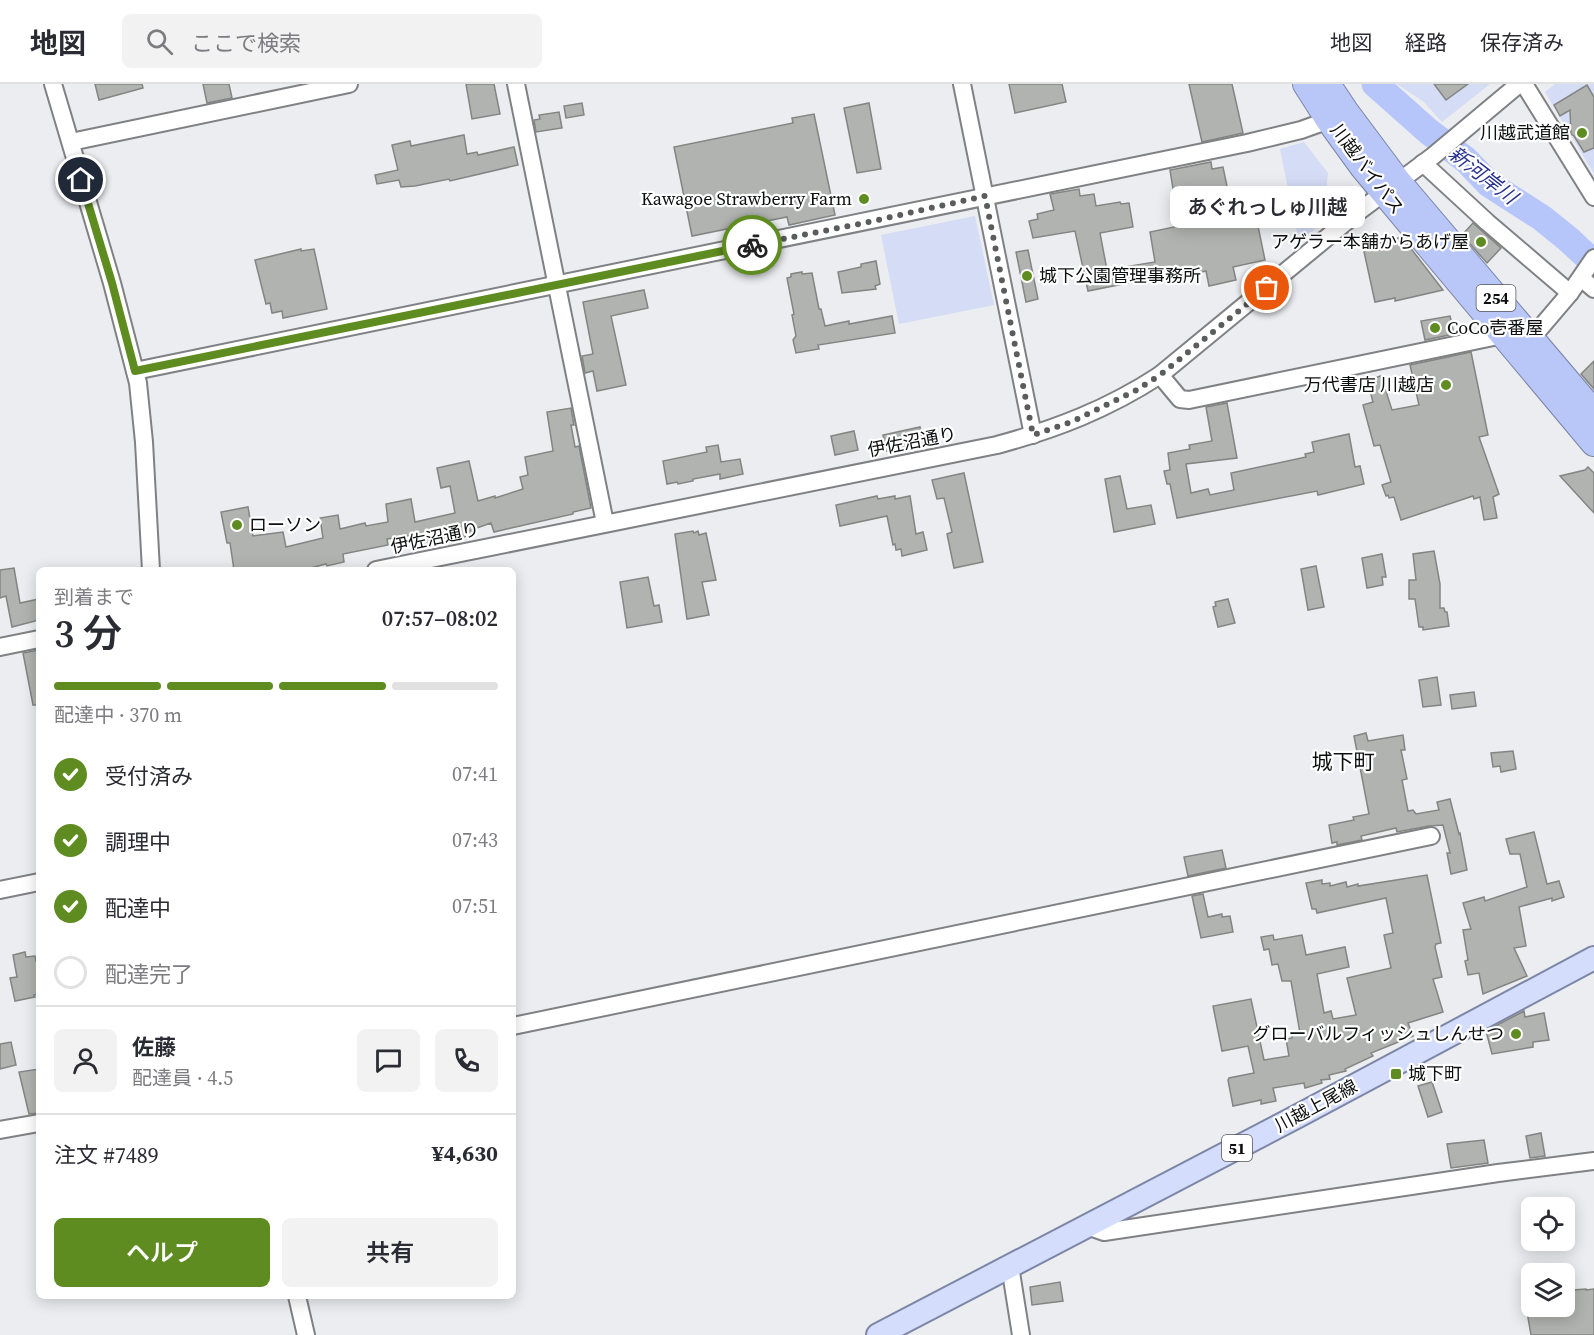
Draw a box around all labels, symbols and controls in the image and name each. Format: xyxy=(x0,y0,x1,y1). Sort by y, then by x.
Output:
search box xyxy=(122,14,542,68)
text: 地図 xyxy=(30,24,86,62)
icon: search xyxy=(143,25,176,58)
text: ここで検索 xyxy=(191,28,301,58)
text: 地図 xyxy=(1330,28,1372,57)
text: 経路 xyxy=(1405,28,1447,57)
text: 保存済み xyxy=(1480,28,1564,57)
street label: 川越バイパス xyxy=(1325,118,1410,219)
place label: 川越武道館 xyxy=(1480,120,1570,145)
marker: 川越武道館 xyxy=(1575,126,1589,140)
water label: 新河岸川 xyxy=(1443,139,1525,212)
pin xyxy=(55,154,106,205)
icon: home xyxy=(64,163,97,196)
place label: Kawagoe Strawberry Farm xyxy=(641,186,852,211)
callout: あぐれっしゅ川越 xyxy=(1170,186,1364,228)
marker: Kawagoe Strawberry Farm xyxy=(857,192,871,206)
text: あぐれっしゅ川越 xyxy=(1188,193,1348,221)
courier xyxy=(722,215,782,275)
icon: bike xyxy=(736,229,769,262)
place label: アゲラー本舗からあげ屋 xyxy=(1271,229,1469,254)
marker: アゲラー本舗からあげ屋 xyxy=(1474,235,1488,249)
pin xyxy=(1241,262,1292,313)
place label: 城下公園管理事務所 xyxy=(1039,263,1201,288)
marker: 城下公園管理事務所 xyxy=(1020,269,1034,283)
icon: bag xyxy=(1250,271,1283,304)
road number: 254 xyxy=(1476,285,1516,311)
place label: CoCo壱番屋 xyxy=(1447,315,1543,340)
marker: CoCo壱番屋 xyxy=(1428,321,1442,335)
place label: 万代書店 川越店 xyxy=(1304,372,1434,397)
marker: 万代書店 川越店 xyxy=(1439,378,1453,392)
street label: 伊佐沼通り xyxy=(865,421,958,462)
place label: ローソン xyxy=(249,512,321,537)
street label: 伊佐沼通り xyxy=(388,516,482,559)
marker: ローソン xyxy=(230,518,244,532)
text: 到着まで xyxy=(54,583,134,611)
text: 07:57–08:02 xyxy=(382,603,498,633)
text: 3 分 xyxy=(54,607,122,660)
text: 配達中 · 370 m xyxy=(54,701,182,729)
district label: 城下町 xyxy=(1312,747,1375,776)
icon: check xyxy=(54,758,87,791)
text: 07:41 xyxy=(452,760,498,788)
text: 受付済み xyxy=(105,761,193,791)
icon: check xyxy=(54,824,87,857)
text: 07:43 xyxy=(452,826,498,854)
text: 調理中 xyxy=(105,827,171,857)
icon: check xyxy=(54,890,87,923)
text: 07:51 xyxy=(452,892,498,920)
text: 配達中 xyxy=(105,893,171,923)
text: 配達完了 xyxy=(105,959,193,989)
place label: グローバルフィッシュしんせつ xyxy=(1253,1021,1504,1046)
marker: グローバルフィッシュしんせつ xyxy=(1509,1027,1523,1041)
button: person xyxy=(54,1029,117,1092)
button: chat xyxy=(357,1029,420,1092)
button: phone xyxy=(435,1029,498,1092)
text: 佐藤 xyxy=(132,1032,176,1062)
place label: 城下町 xyxy=(1408,1061,1462,1086)
text: 配達員 · 4.5 xyxy=(132,1064,233,1092)
marker: 城下町 xyxy=(1389,1067,1403,1081)
street label: 川越上尾線 xyxy=(1270,1073,1361,1138)
road number: 51 xyxy=(1222,1135,1252,1161)
text: ¥4,630 xyxy=(432,1138,498,1168)
text: 注文 #7489 xyxy=(54,1140,159,1170)
map controls xyxy=(1521,1197,1575,1317)
button: locate xyxy=(1521,1197,1575,1251)
button: ヘルプ xyxy=(54,1218,270,1287)
button: 共有 xyxy=(282,1218,498,1287)
button: layers xyxy=(1521,1263,1575,1317)

